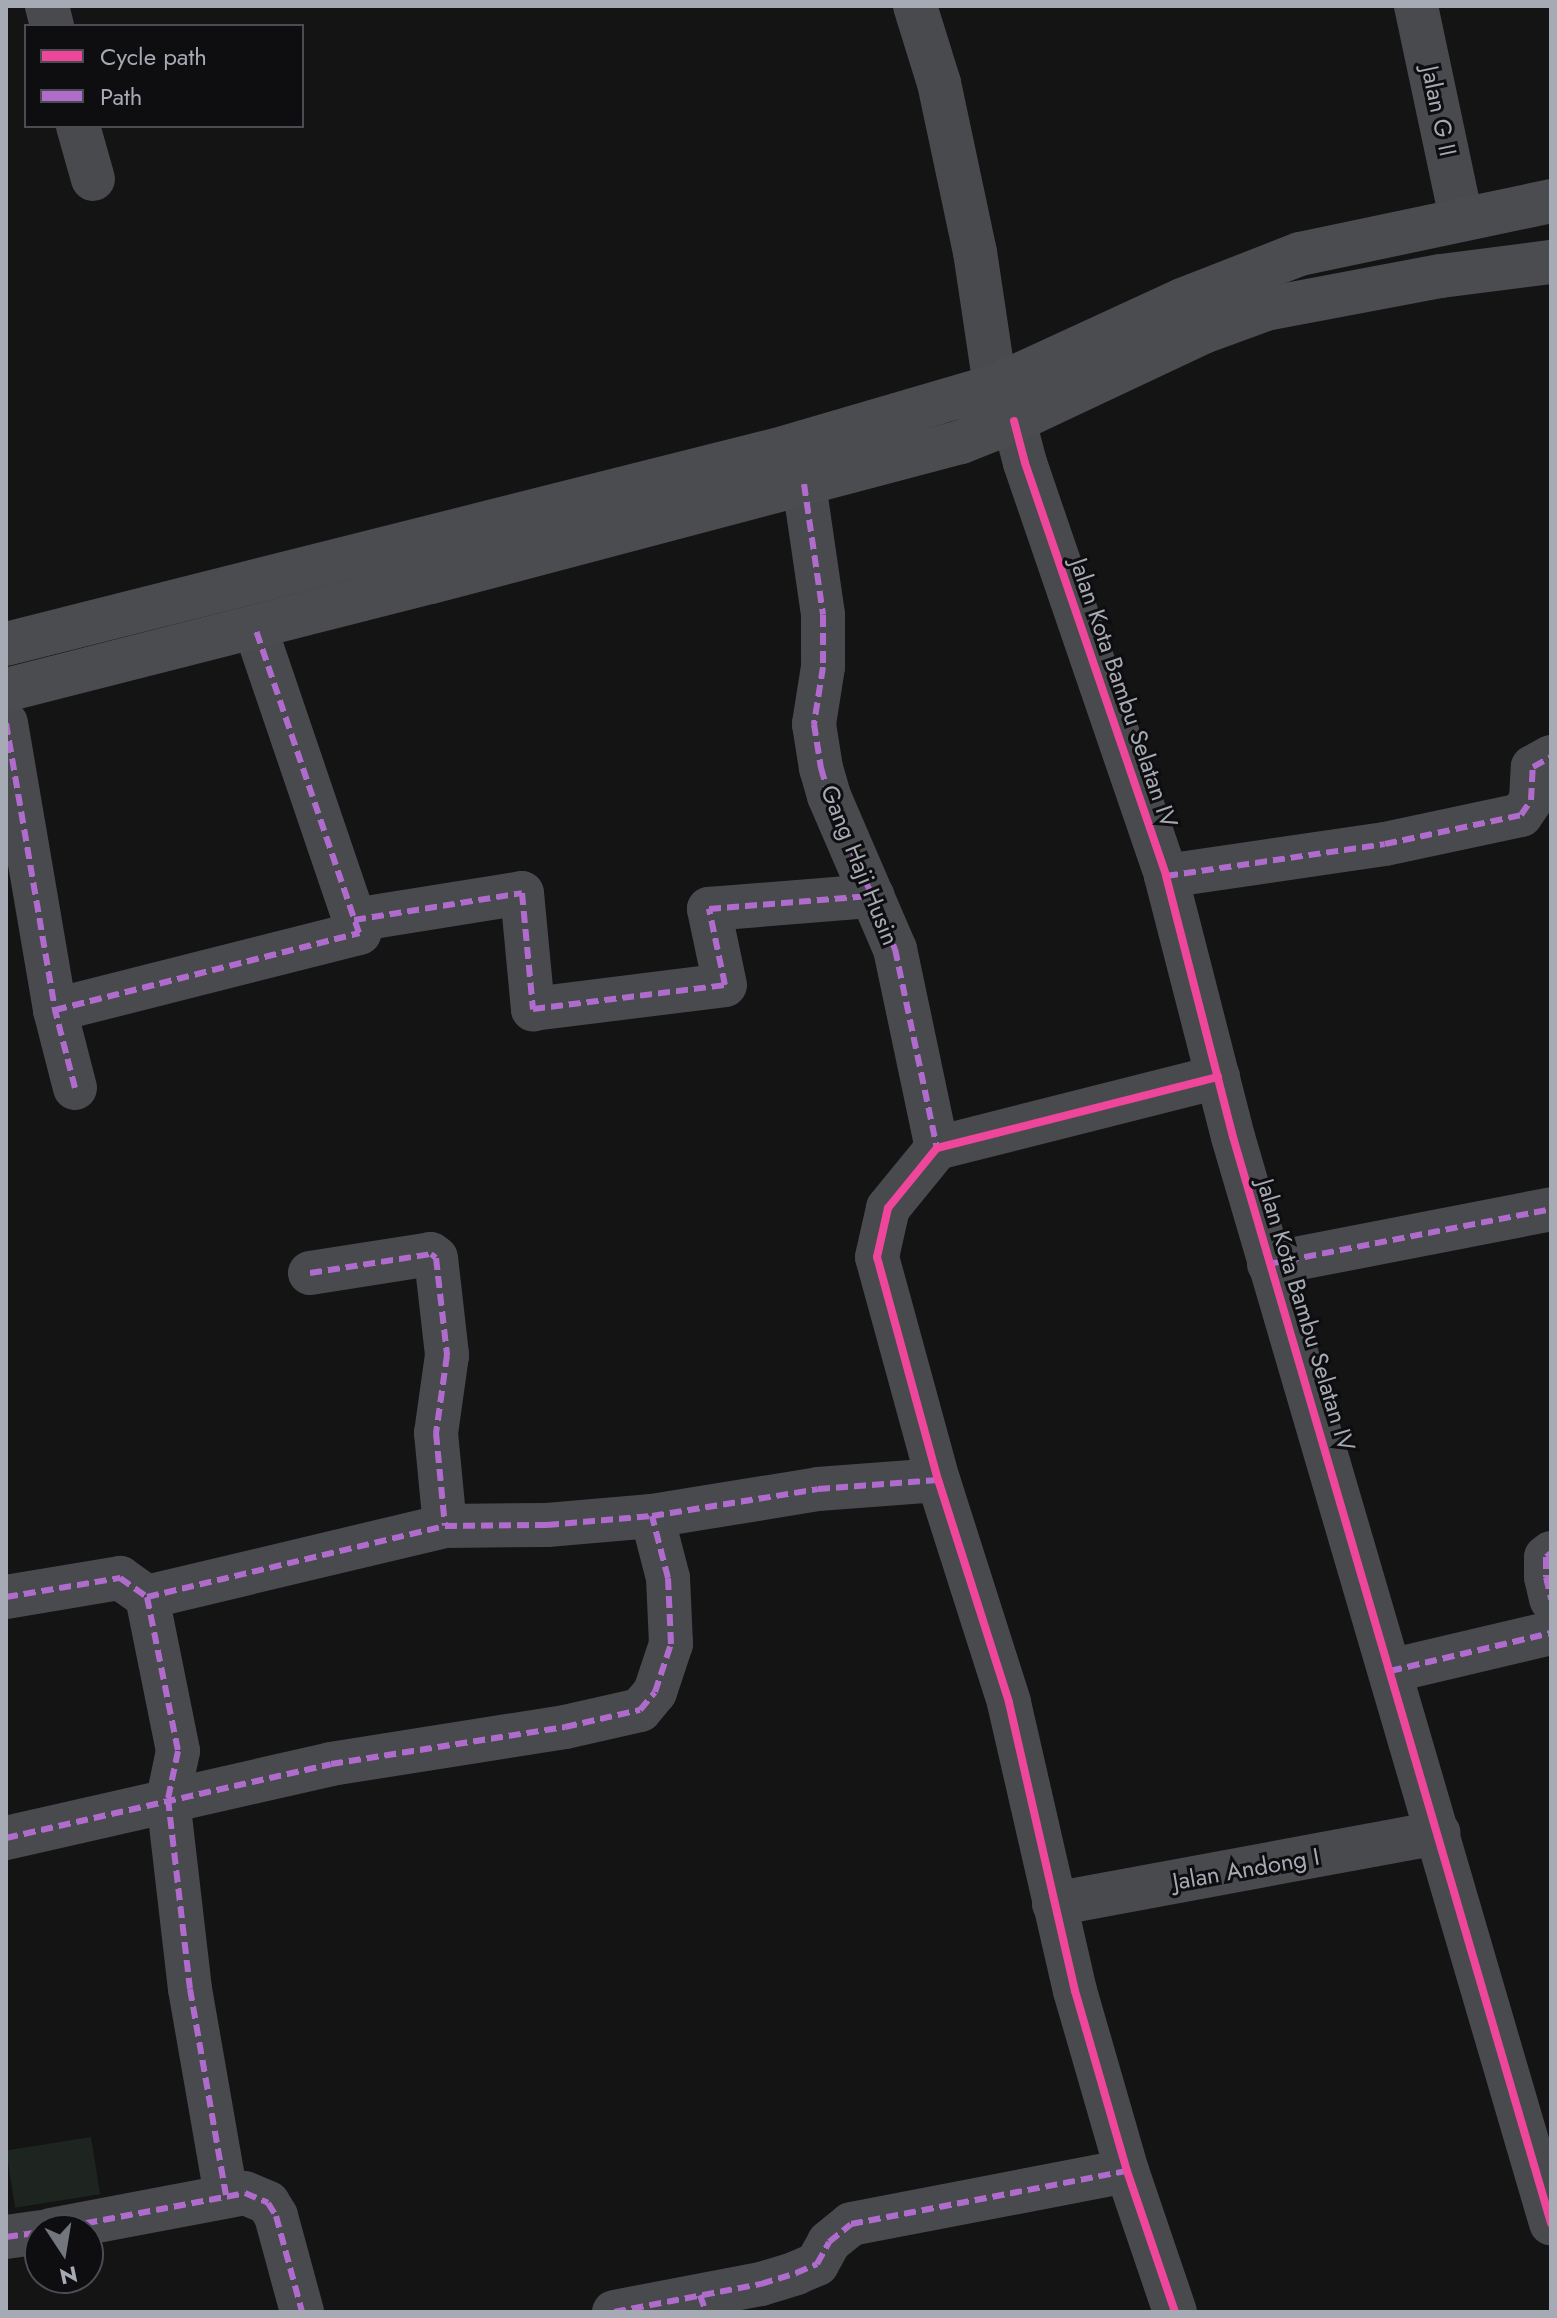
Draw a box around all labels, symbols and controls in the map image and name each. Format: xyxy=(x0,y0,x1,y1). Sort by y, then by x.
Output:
legend xyxy=(24,24,304,128)
text: Cycle path xyxy=(100,39,207,74)
street label: Jalan G II xyxy=(1415,63,1463,159)
text: Path xyxy=(100,79,142,114)
street label: Jalan Kota Bambu Selatan IV xyxy=(1064,554,1184,832)
street label: Gang Haji Husin xyxy=(815,781,905,949)
street label: Jalan Kota Bambu Selatan IV xyxy=(1251,1175,1361,1455)
street label: Jalan Andong I xyxy=(1170,1842,1322,1896)
north arrow xyxy=(24,2214,104,2294)
text: N xyxy=(57,2258,80,2293)

